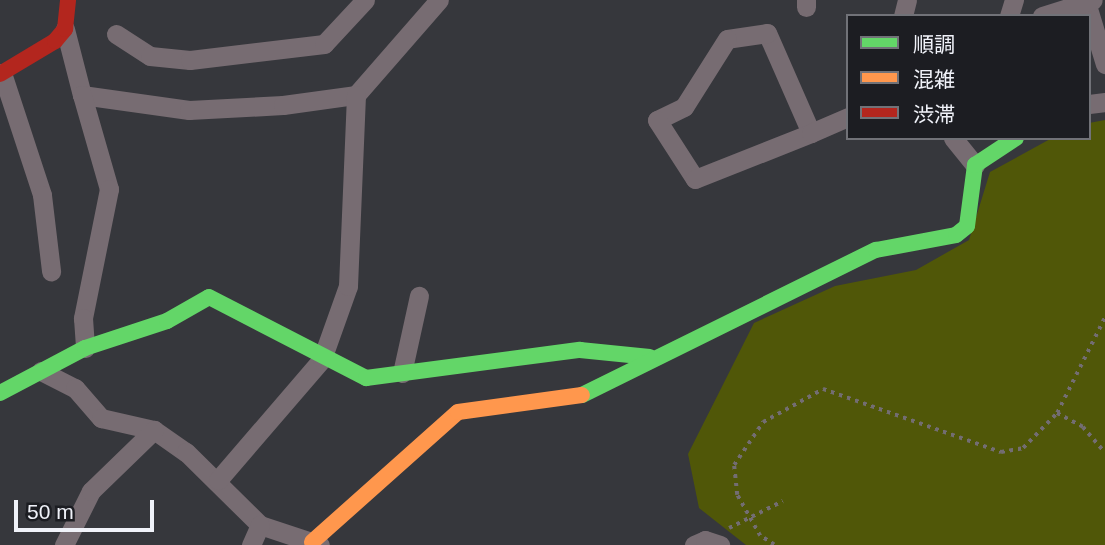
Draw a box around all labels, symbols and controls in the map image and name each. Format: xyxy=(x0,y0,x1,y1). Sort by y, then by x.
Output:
legend xyxy=(846,14,1091,140)
text: 順調 xyxy=(913,33,955,56)
text: 混雑 xyxy=(913,68,955,91)
text: 渋滞 xyxy=(913,103,955,126)
scale bar xyxy=(18,486,158,530)
text: 50 m xyxy=(27,500,74,523)

